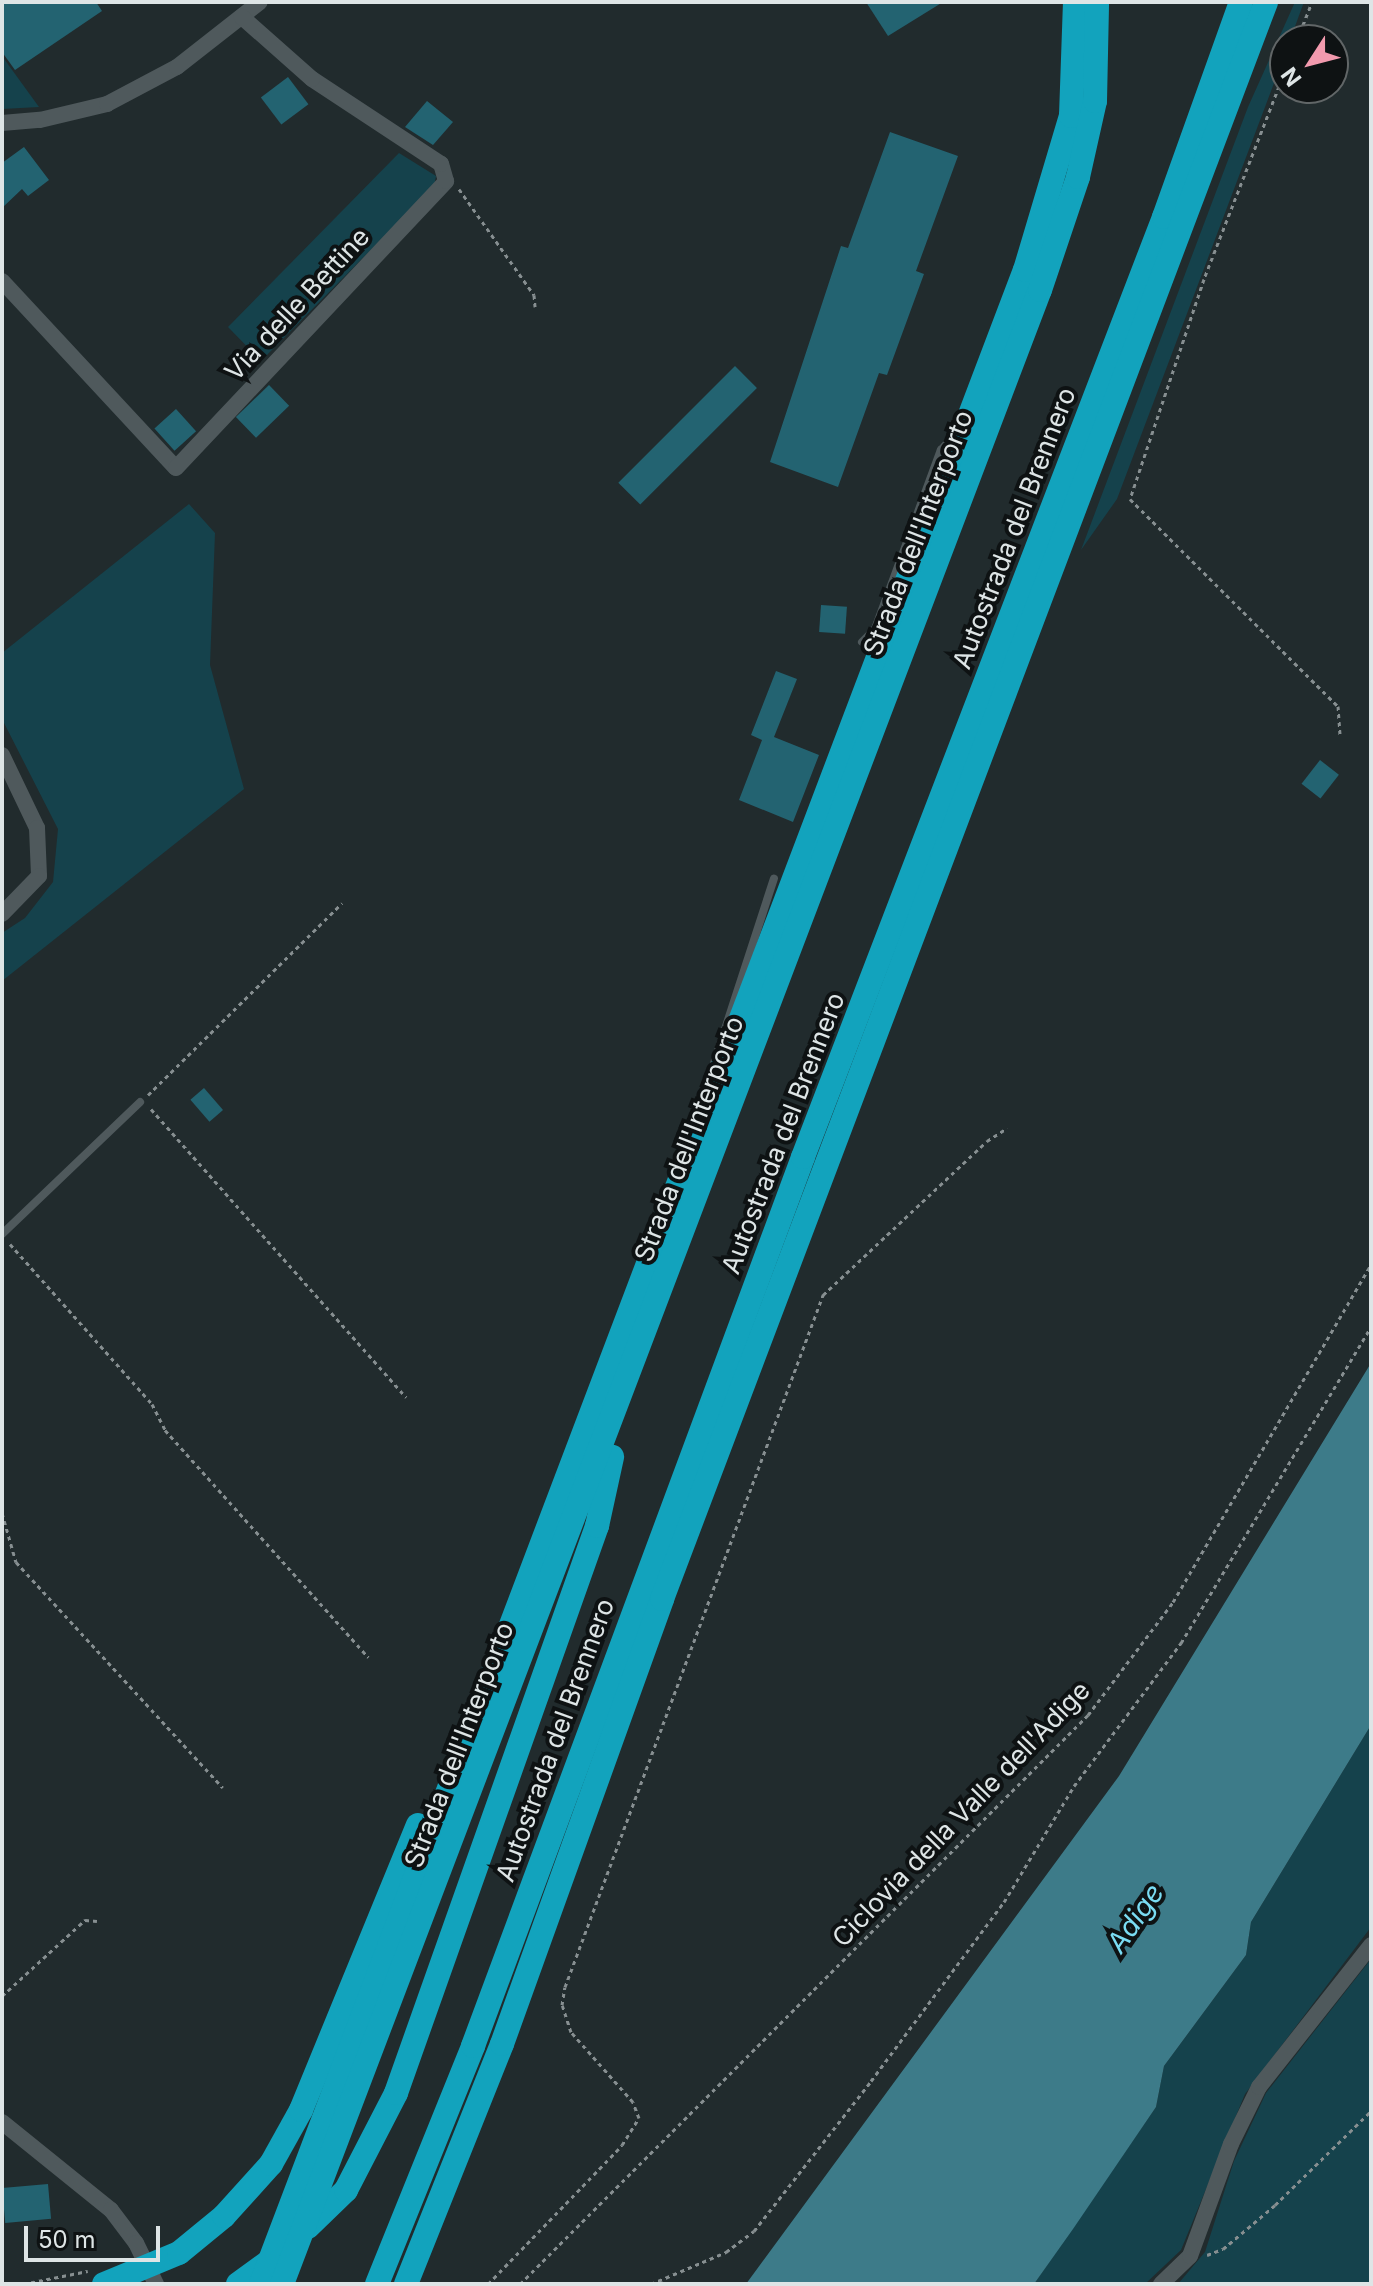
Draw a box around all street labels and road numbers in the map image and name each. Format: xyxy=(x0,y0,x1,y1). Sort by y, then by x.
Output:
street label: Via delle Bettine xyxy=(218,221,376,387)
street label: Autostrada del Brennero xyxy=(946,383,1082,673)
street label: Strada dell'Interporto xyxy=(857,406,979,660)
street label: Autostrada del Brennero xyxy=(715,988,851,1278)
street label: Strada dell'Interporto xyxy=(628,1012,750,1266)
street label: Autostrada del Brennero xyxy=(489,1594,621,1886)
street label: Strada dell'Interporto xyxy=(398,1618,520,1872)
street label: Ciclovia della Valle dell'Adige xyxy=(826,1675,1096,1953)

